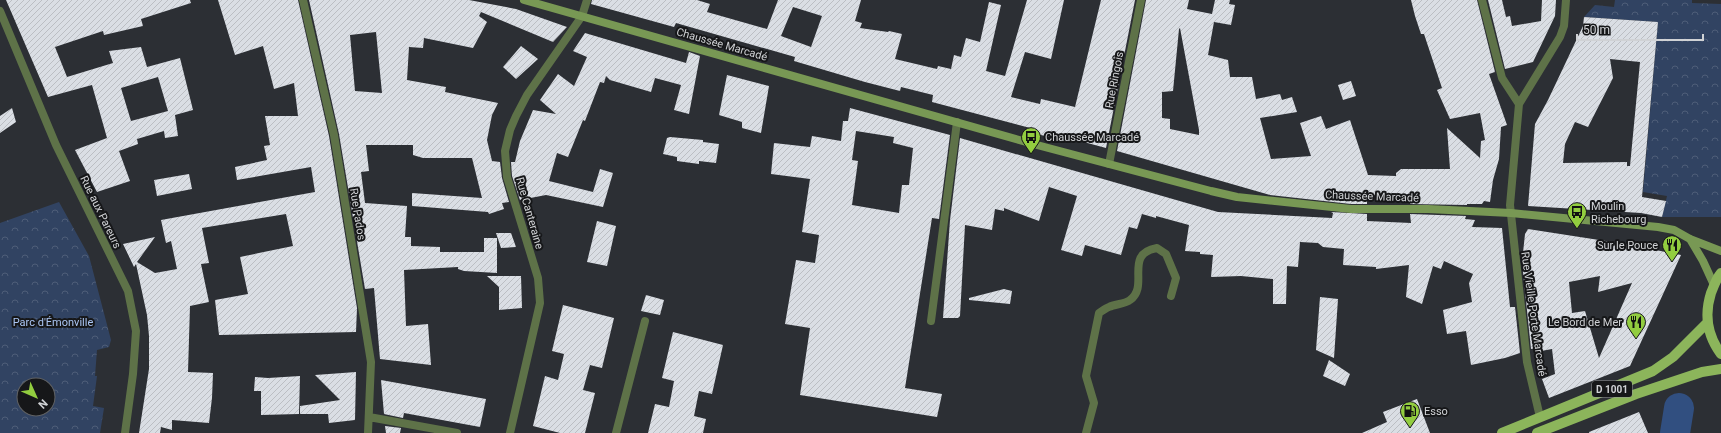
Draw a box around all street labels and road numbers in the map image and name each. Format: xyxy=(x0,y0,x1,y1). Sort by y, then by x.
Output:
street label: Chaussée Marcadé xyxy=(675,25,769,64)
street label: Rue Ringois xyxy=(1103,50,1126,110)
street label: Rue aux Pareurs xyxy=(77,174,124,251)
street label: Rue Canteraine xyxy=(513,176,546,251)
street label: Rue Pados xyxy=(347,187,368,241)
street label: Chaussée Marcadé xyxy=(1325,188,1419,205)
street label: Rue Vieille Porte Marcadé xyxy=(1518,251,1549,377)
road number: D 1001 xyxy=(1592,381,1632,397)

